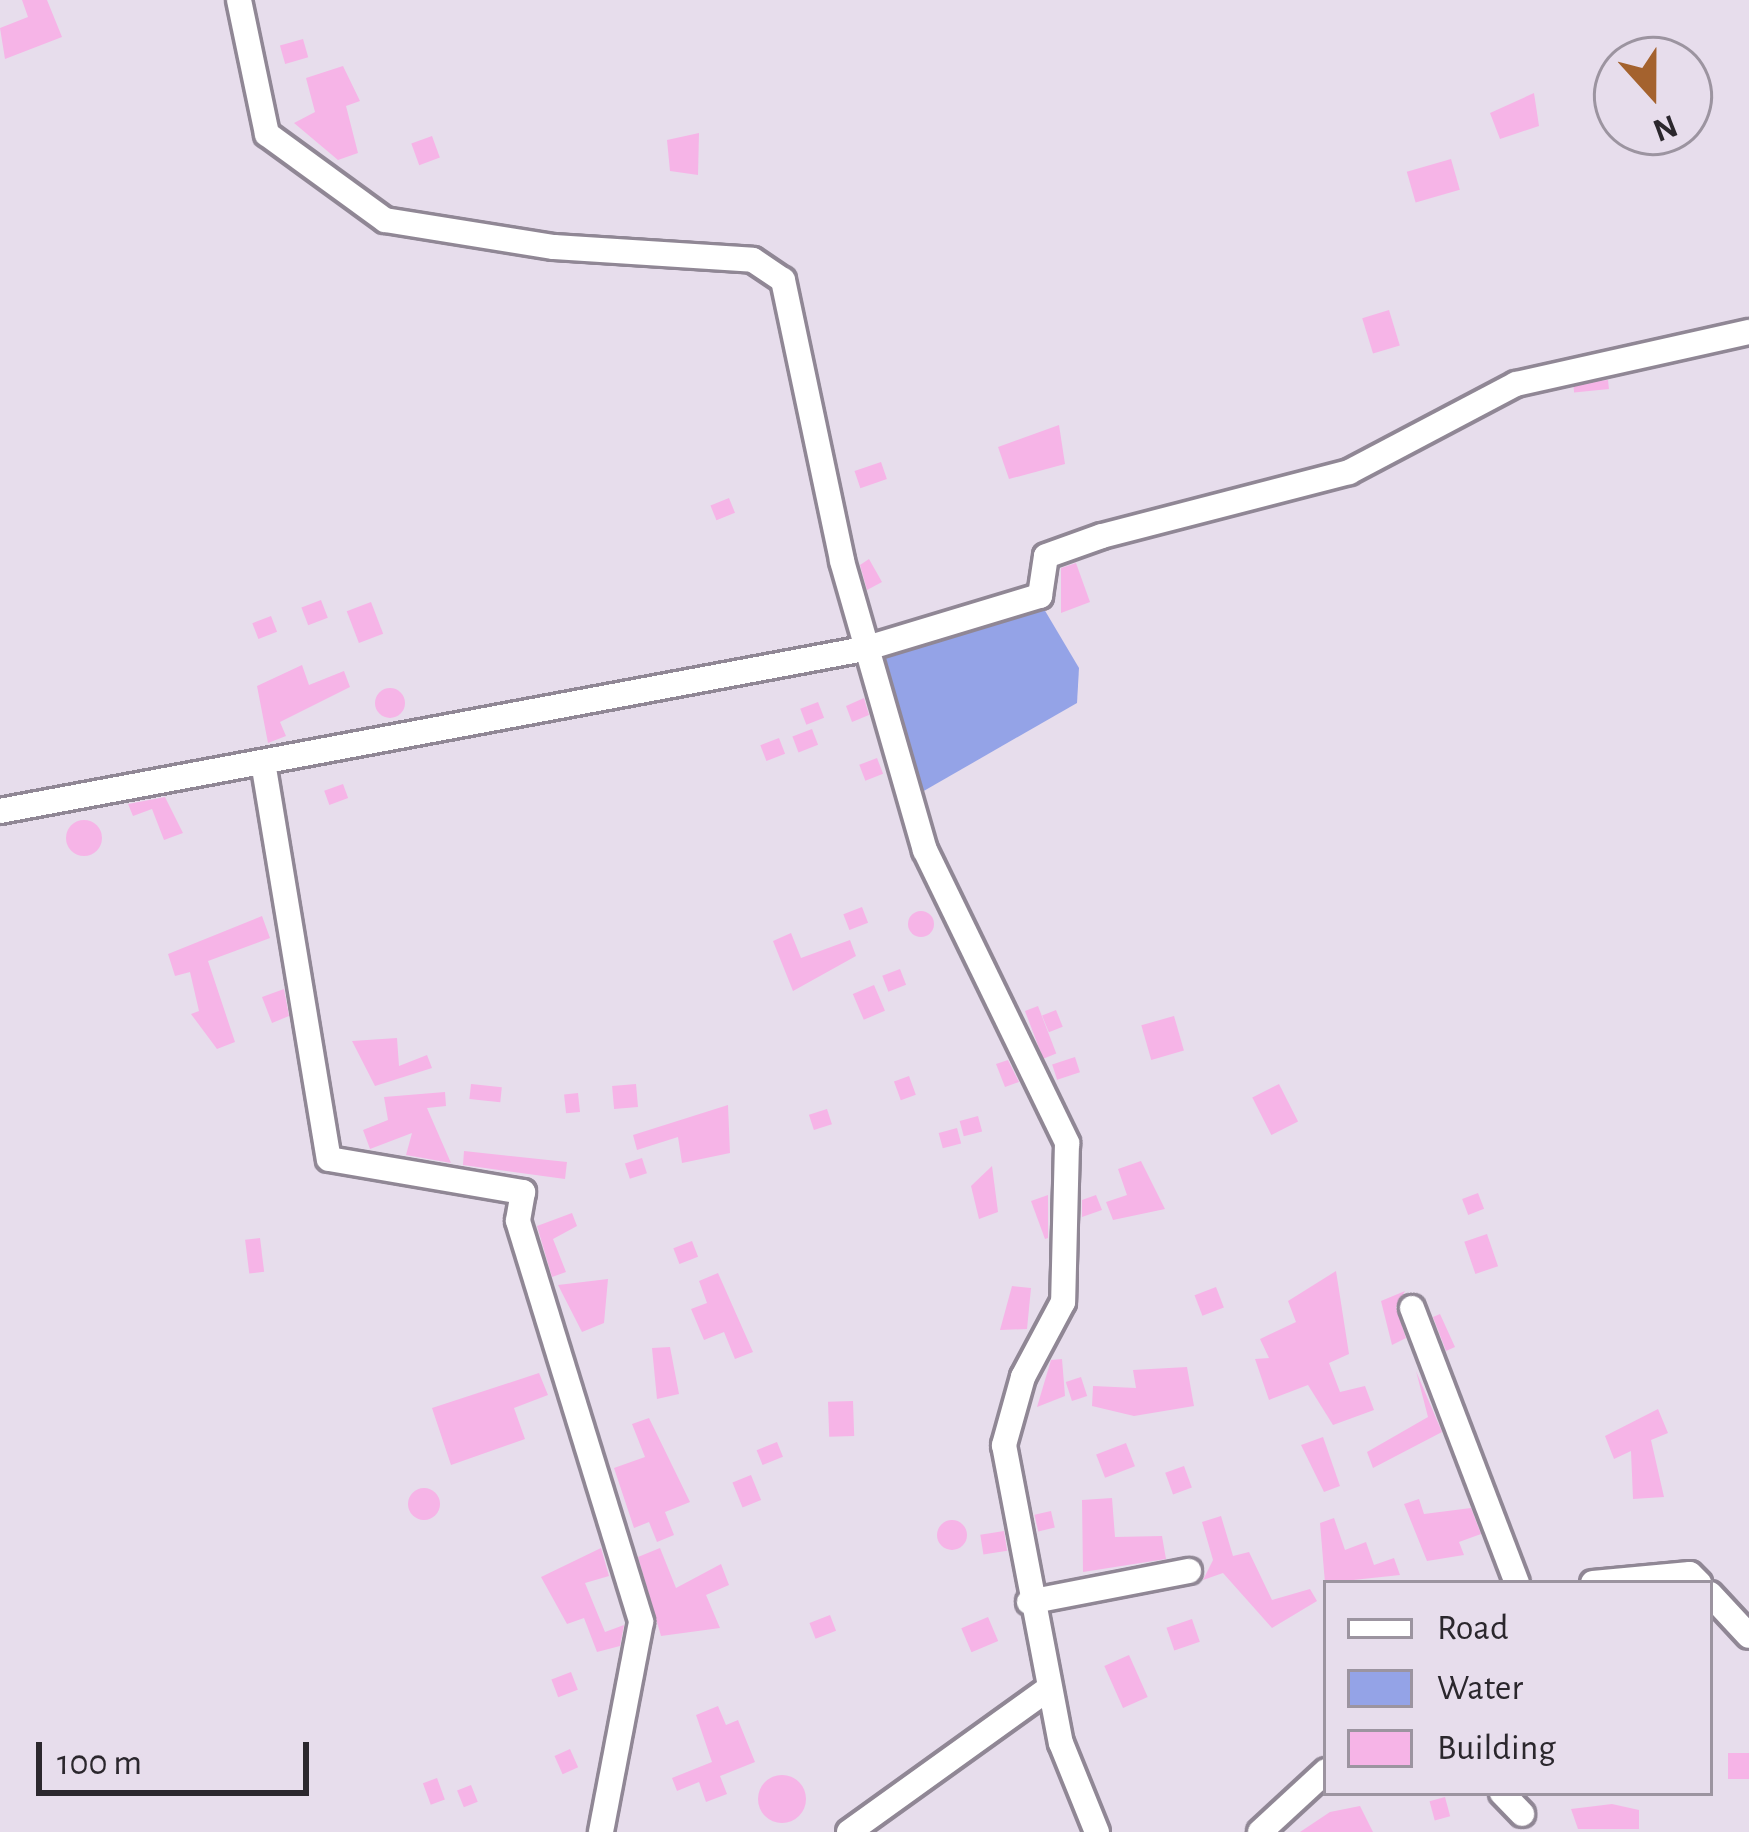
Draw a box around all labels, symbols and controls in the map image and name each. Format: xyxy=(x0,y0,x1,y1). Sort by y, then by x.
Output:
north arrow xyxy=(1593,36,1713,156)
text: N xyxy=(1648,108,1682,147)
legend xyxy=(1323,1580,1713,1796)
text: Road xyxy=(1437,1610,1509,1646)
text: Water xyxy=(1437,1670,1523,1706)
scale bar xyxy=(42,1718,315,1792)
text: Building xyxy=(1437,1730,1556,1766)
text: 100 m xyxy=(57,1745,142,1781)

